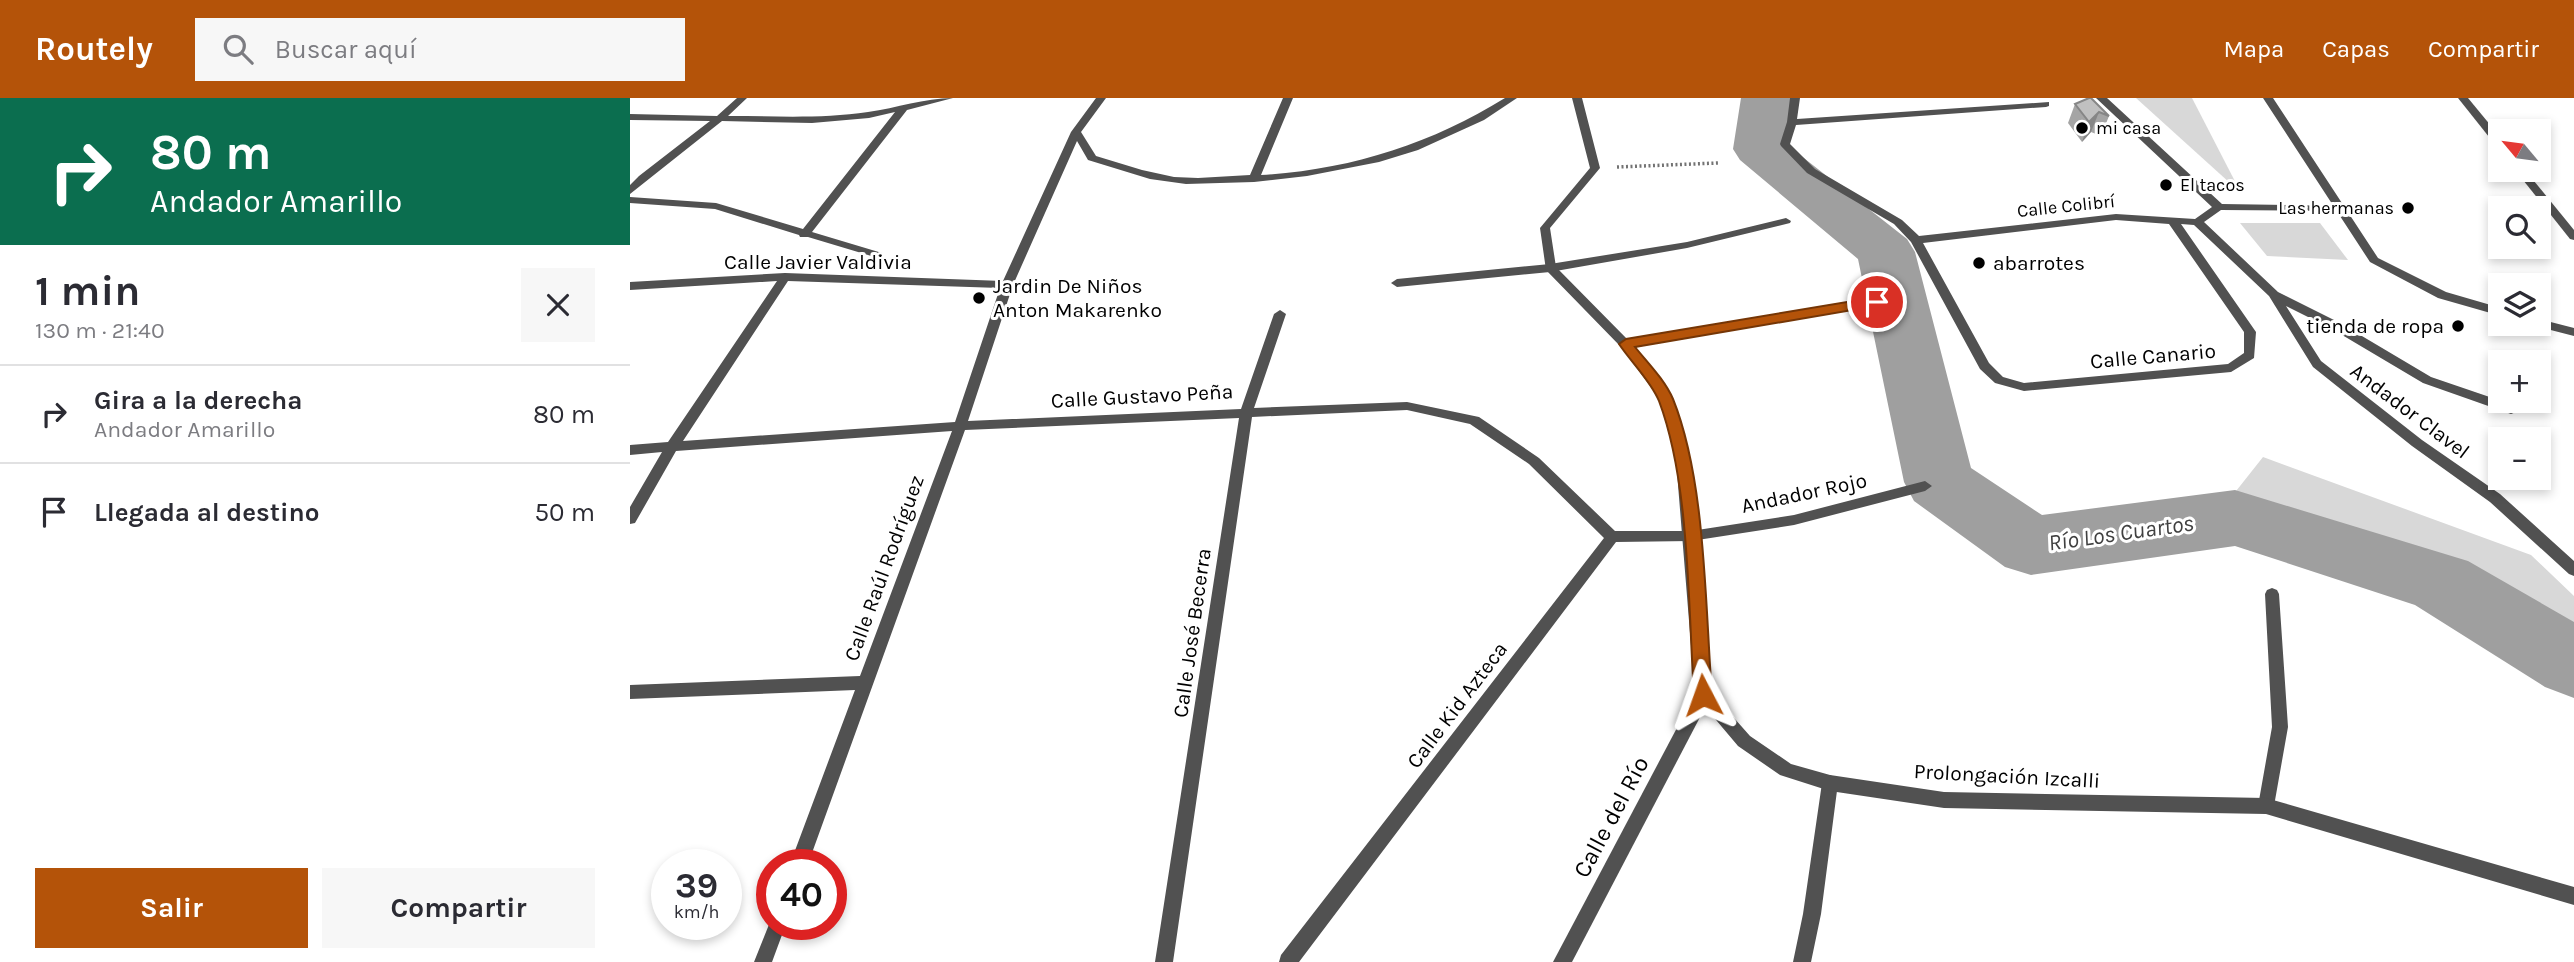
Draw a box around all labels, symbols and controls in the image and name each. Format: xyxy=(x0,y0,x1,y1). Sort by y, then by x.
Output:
search box xyxy=(195,18,685,81)
text: Routely xyxy=(35,30,153,68)
icon: search xyxy=(219,30,257,68)
text: Buscar aquí xyxy=(275,34,417,65)
text: Mapa xyxy=(2223,35,2284,63)
text: Capas xyxy=(2322,35,2390,63)
text: Compartir xyxy=(2428,35,2539,63)
place label: mi casa xyxy=(2096,117,2161,139)
north arrow xyxy=(2488,119,2552,182)
map controls xyxy=(2488,119,2551,490)
marker: mi casa xyxy=(2074,120,2090,136)
text: 80 m xyxy=(150,124,272,181)
icon: right xyxy=(35,126,126,217)
place label: El tacos xyxy=(2180,174,2245,196)
marker: El tacos xyxy=(2158,177,2174,193)
text: Andador Amarillo xyxy=(150,183,402,220)
street label: Calle Colibrí xyxy=(2016,190,2117,222)
button: search xyxy=(2488,196,2551,259)
place label: Las hermanas xyxy=(2278,197,2394,219)
marker: Las hermanas xyxy=(2400,200,2416,216)
street label: Calle Javier Valdivia xyxy=(724,250,912,274)
place label: abarrotes xyxy=(1993,251,2085,275)
marker: abarrotes xyxy=(1971,255,1987,271)
text: 1 min xyxy=(35,266,140,316)
button: close xyxy=(521,268,595,342)
pin xyxy=(1847,272,1907,332)
button: layers xyxy=(2488,273,2551,336)
place label: Jardin De Niños Anton Makarenko xyxy=(993,274,1162,322)
icon: arrive xyxy=(1858,283,1896,321)
marker: Jardin De Niños Anton Makarenko xyxy=(971,290,987,306)
place label: tienda de ropa xyxy=(2306,314,2444,338)
text: 130 m · 21:40 xyxy=(35,317,165,344)
marker: tienda de ropa xyxy=(2450,318,2466,334)
street label: Calle Canario xyxy=(2089,339,2217,373)
button: + xyxy=(2488,350,2551,413)
street label: Andador Clavel xyxy=(2346,358,2474,464)
street label: Calle Gustavo Peña xyxy=(1050,379,1234,413)
text: Gira a la derecha xyxy=(94,385,303,416)
icon: right xyxy=(35,395,73,433)
text: 80 m xyxy=(533,399,595,430)
text: Andador Amarillo xyxy=(94,416,275,443)
button: − xyxy=(2488,427,2551,490)
street label: Andador Rojo xyxy=(1739,468,1869,518)
street label: Calle Raúl Rodríguez xyxy=(839,472,929,664)
icon: arrive xyxy=(35,493,73,531)
text: Llegada al destino xyxy=(94,497,320,528)
text: 50 m xyxy=(534,497,595,528)
water label: Río Los Cuartos xyxy=(2047,509,2196,557)
street label: Calle José Becerra xyxy=(1168,547,1216,719)
street label: Calle Kid Azteca xyxy=(1402,637,1512,773)
position arrow xyxy=(1666,658,1740,732)
street label: Calle del Río xyxy=(1567,752,1655,882)
street label: Prolongación Izcalli xyxy=(1913,759,2101,793)
speed limit sign: 40 xyxy=(756,849,847,940)
text: 39 xyxy=(675,865,718,906)
button: Salir xyxy=(35,868,308,948)
button: Compartir xyxy=(322,868,595,948)
text: km/h xyxy=(674,901,719,923)

